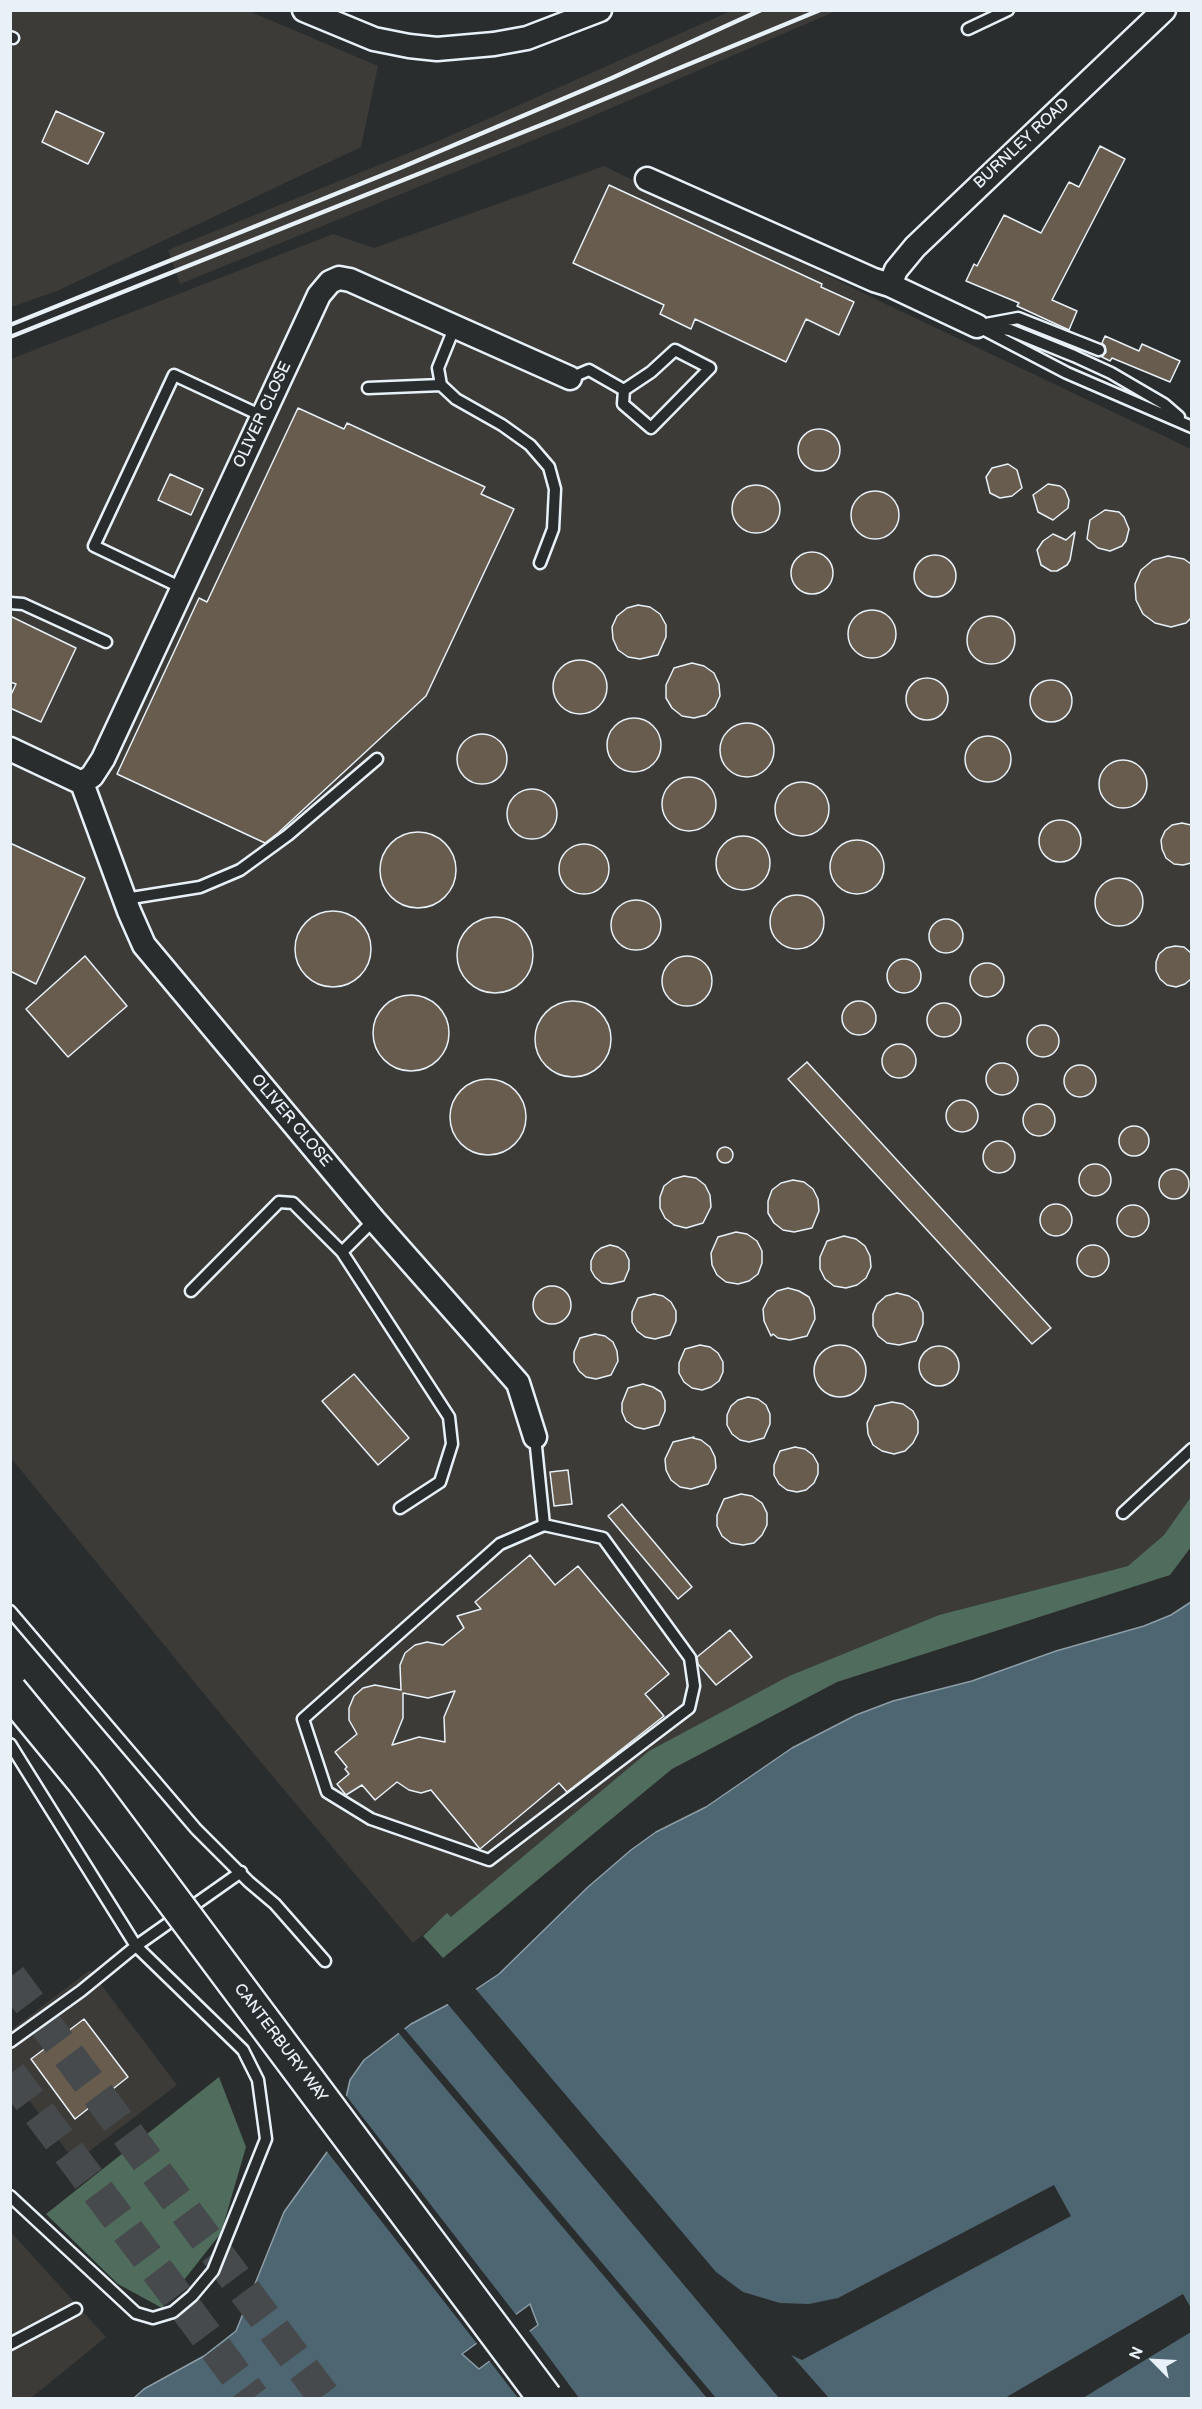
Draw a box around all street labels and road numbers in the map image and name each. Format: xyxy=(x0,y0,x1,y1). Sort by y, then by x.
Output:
street label: BURNLEY ROAD xyxy=(970,95,1074,193)
street label: OLIVER CLOSE xyxy=(230,359,296,471)
street label: OLIVER CLOSE xyxy=(247,1071,335,1171)
street label: CANTERBURY WAY xyxy=(229,1980,331,2106)

